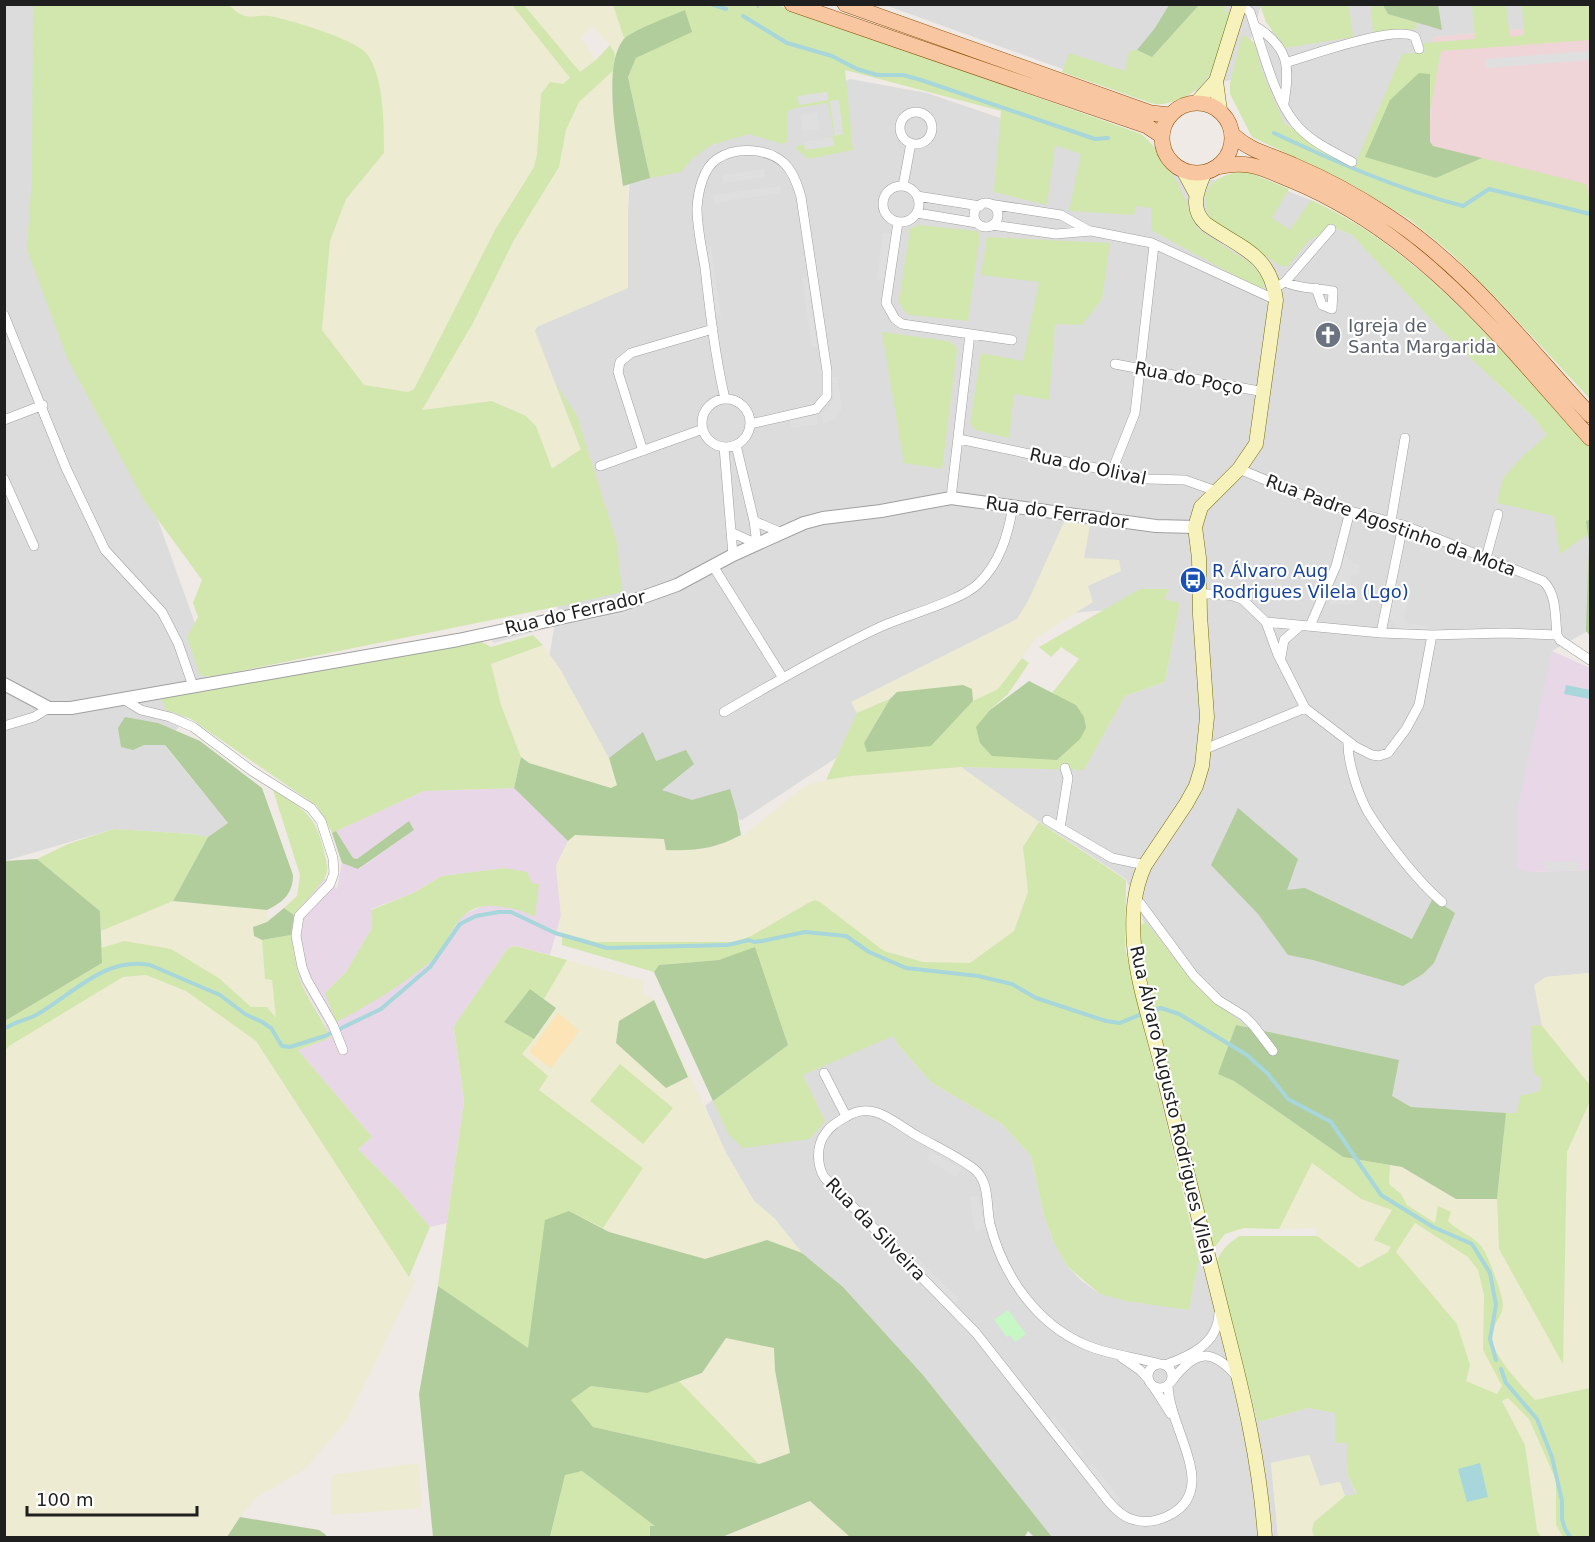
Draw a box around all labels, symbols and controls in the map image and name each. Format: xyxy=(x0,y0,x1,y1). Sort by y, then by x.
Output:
place label: Igreja de Santa Margarida xyxy=(1348,315,1497,357)
church icon: Igreja de Santa Margarida xyxy=(1313,320,1343,350)
street label: Rua do Poço xyxy=(1133,357,1245,399)
street label: Rua do Olival xyxy=(1028,443,1148,489)
street label: Rua Padre Agostinho da Mota xyxy=(1263,470,1519,580)
street label: Rua do Ferrador xyxy=(984,492,1130,532)
place label: R Álvaro Aug Rodrigues Vilela (Lgo) xyxy=(1212,560,1409,602)
bus stop icon: R Álvaro Aug Rodrigues Vilela (Lgo) xyxy=(1178,565,1208,595)
street label: Rua do Ferrador xyxy=(503,585,648,638)
street label: Rua Álvaro Augusto Rodrigues Vilela xyxy=(1126,943,1220,1267)
street label: Rua da Silveira xyxy=(822,1173,930,1285)
scale bar xyxy=(27,1479,196,1517)
text: 100 m xyxy=(36,1489,94,1510)

